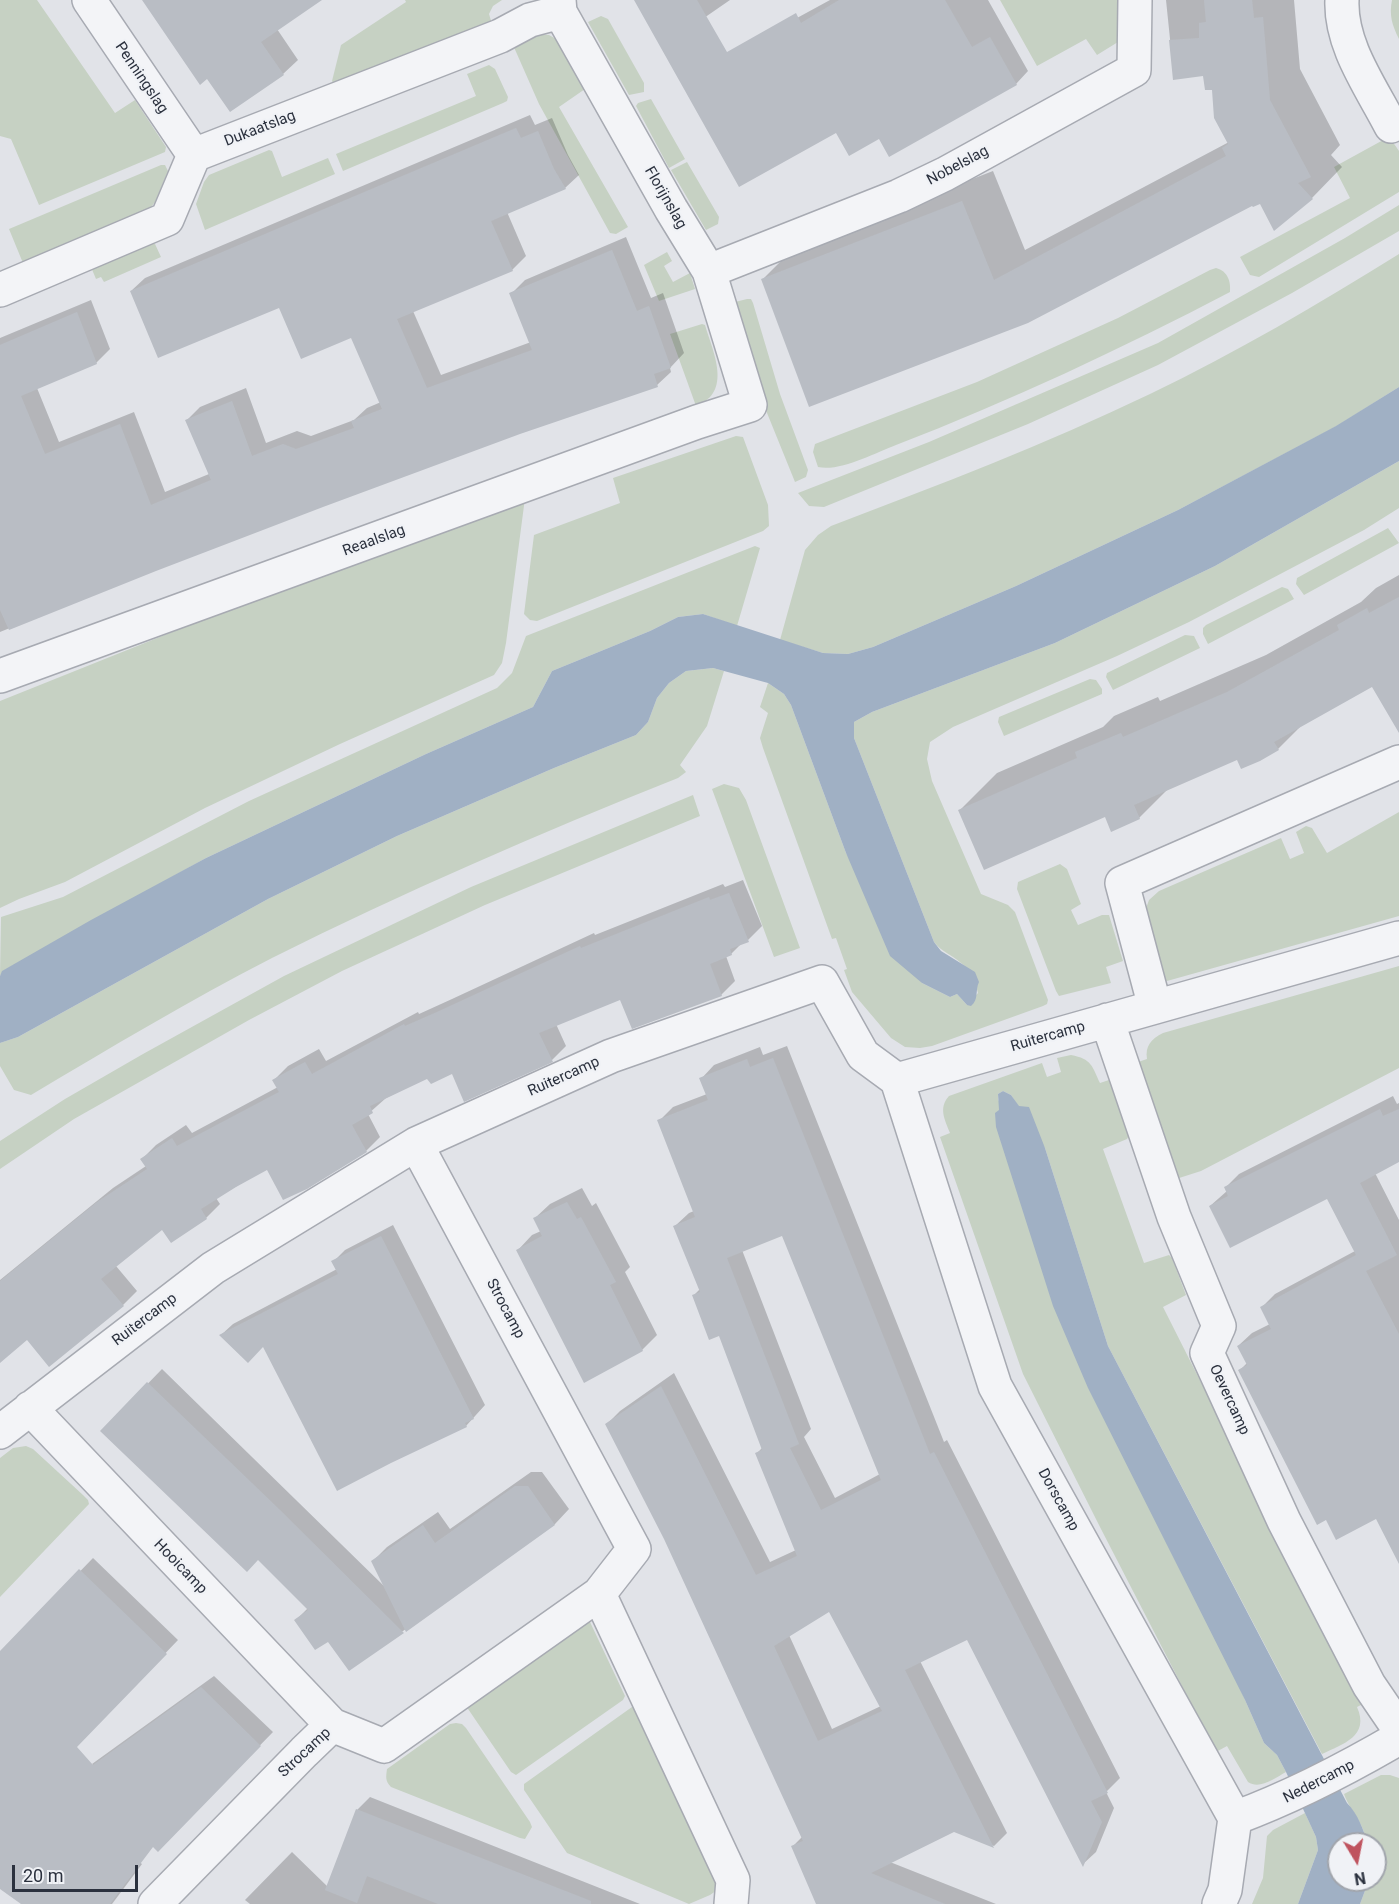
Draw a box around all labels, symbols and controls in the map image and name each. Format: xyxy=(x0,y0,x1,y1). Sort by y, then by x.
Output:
street label: Penningslag xyxy=(111,39,171,117)
street label: Dukaatslag xyxy=(222,107,298,151)
street label: Nobelslag xyxy=(924,142,992,190)
street label: Florijnslag xyxy=(640,164,690,232)
street label: Reaalslag xyxy=(340,521,408,561)
street label: Ruitercamp xyxy=(1009,1018,1087,1056)
street label: Ruitercamp xyxy=(525,1053,603,1101)
street label: Strocamp xyxy=(482,1276,528,1342)
street label: Ruitercamp xyxy=(109,1290,181,1350)
street label: Oevercamp xyxy=(1205,1362,1253,1438)
street label: Dorscamp xyxy=(1033,1466,1083,1534)
street label: Hooicamp xyxy=(150,1536,210,1598)
street label: Strocamp xyxy=(275,1724,335,1782)
street label: Nedercamp xyxy=(1280,1756,1358,1808)
north arrow xyxy=(1327,1832,1387,1892)
scale bar xyxy=(15,1853,141,1891)
text: 20 m xyxy=(23,1865,63,1886)
text: N xyxy=(1353,1868,1367,1889)

